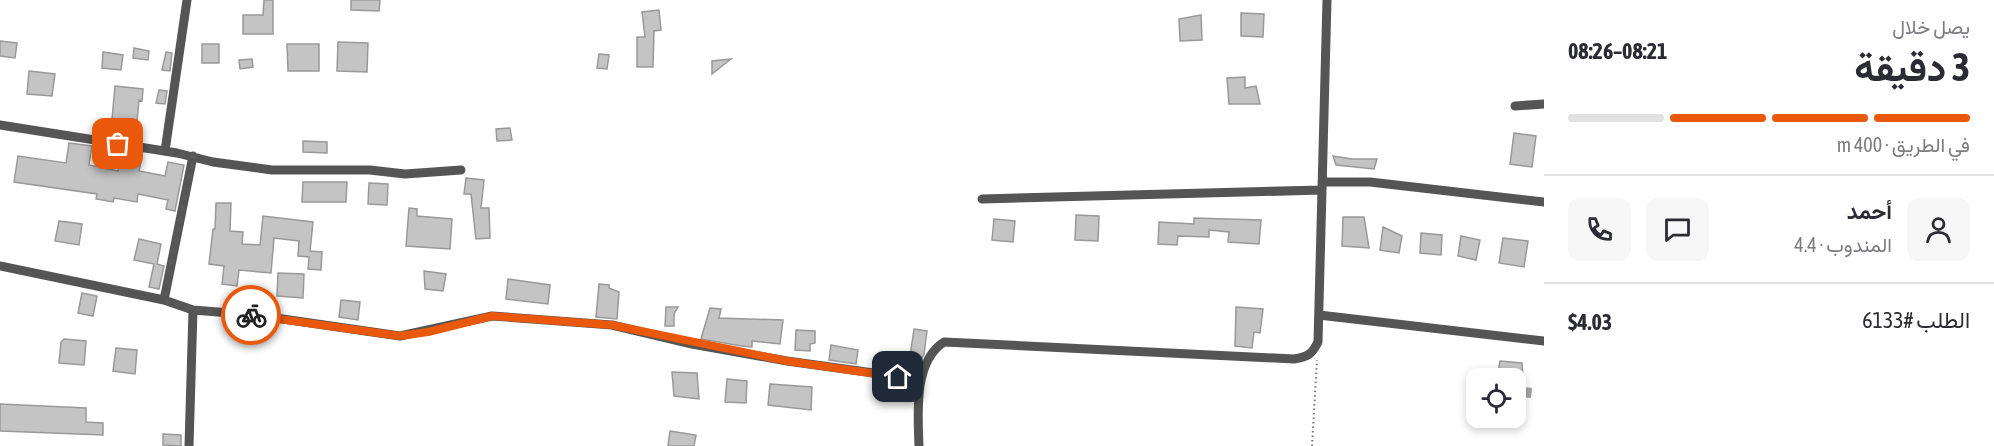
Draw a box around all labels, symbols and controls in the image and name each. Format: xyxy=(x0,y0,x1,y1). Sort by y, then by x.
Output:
text: يصل خلال xyxy=(1892,15,1970,38)
text: 08:21–08:26 xyxy=(1568,38,1667,64)
text: 3 دقيقة xyxy=(1854,45,1970,89)
pin xyxy=(92,118,143,169)
icon: bag xyxy=(101,127,134,160)
text: في الطريق · 400 m xyxy=(1837,133,1970,156)
button: phone xyxy=(1568,198,1631,261)
button: chat xyxy=(1646,198,1709,261)
text: أحمد xyxy=(1847,198,1892,224)
button: person xyxy=(1907,198,1970,261)
text: المندوب · 4.4 xyxy=(1794,233,1892,256)
courier xyxy=(221,285,281,345)
icon: bike xyxy=(235,299,268,332)
text: الطلب #6133 xyxy=(1862,307,1970,333)
text: $4.03 xyxy=(1568,309,1612,335)
pin xyxy=(872,351,923,402)
icon: home xyxy=(881,360,914,393)
map controls xyxy=(1466,368,1526,428)
button: locate xyxy=(1466,368,1526,428)

